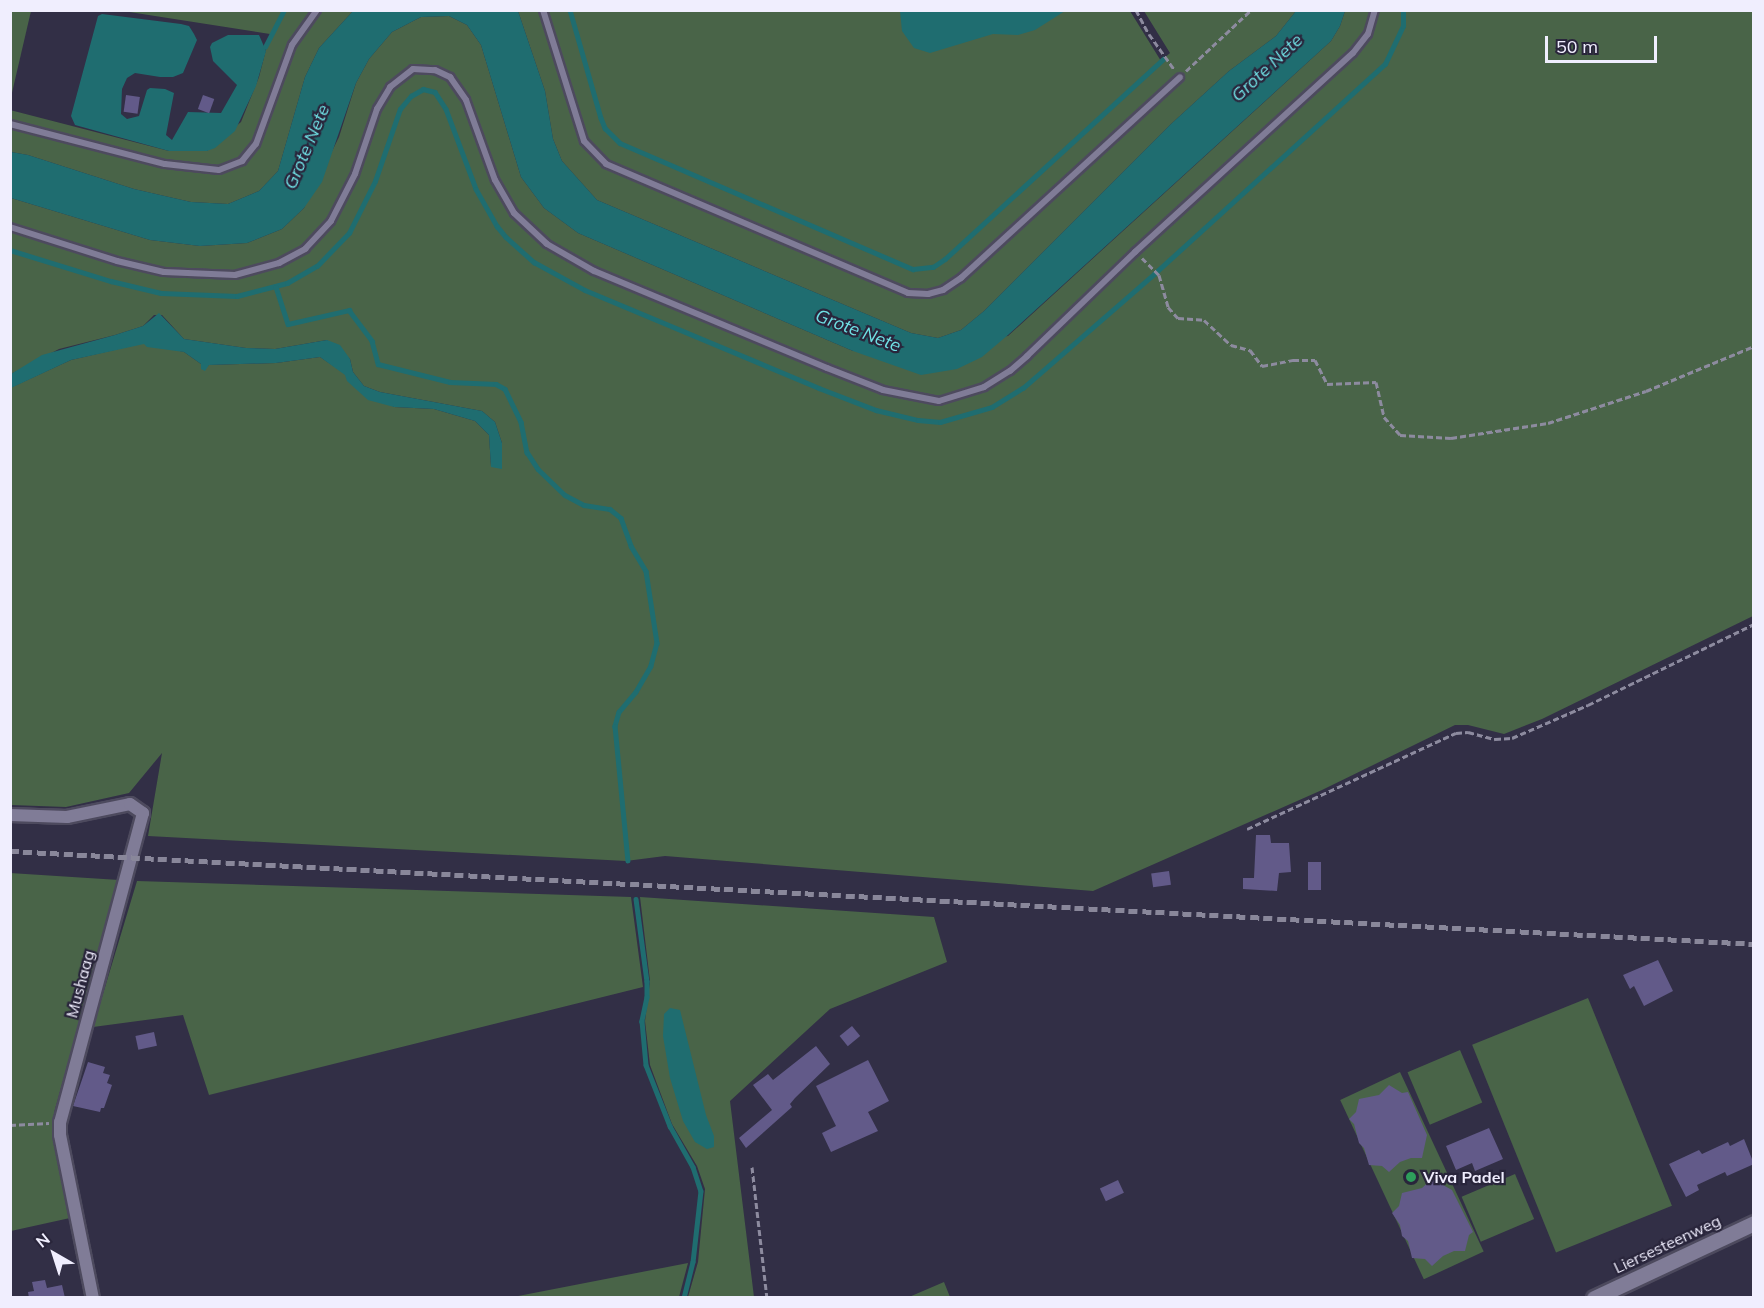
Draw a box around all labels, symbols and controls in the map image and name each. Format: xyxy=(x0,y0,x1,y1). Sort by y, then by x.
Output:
scale bar xyxy=(1548,24,1660,62)
water label: Grote Nete xyxy=(1227,30,1307,106)
text: 50 m xyxy=(1556,35,1598,58)
water label: Grote Nete xyxy=(280,101,334,193)
water label: Grote Nete xyxy=(812,305,904,357)
street label: Mushaag xyxy=(62,948,98,1020)
place label: Viva Padel xyxy=(1423,1167,1505,1187)
marker: Viva Padel xyxy=(1404,1170,1418,1184)
street label: Liersesteenweg xyxy=(1610,1211,1724,1277)
north arrow xyxy=(24,1224,84,1284)
text: N xyxy=(32,1228,54,1252)

